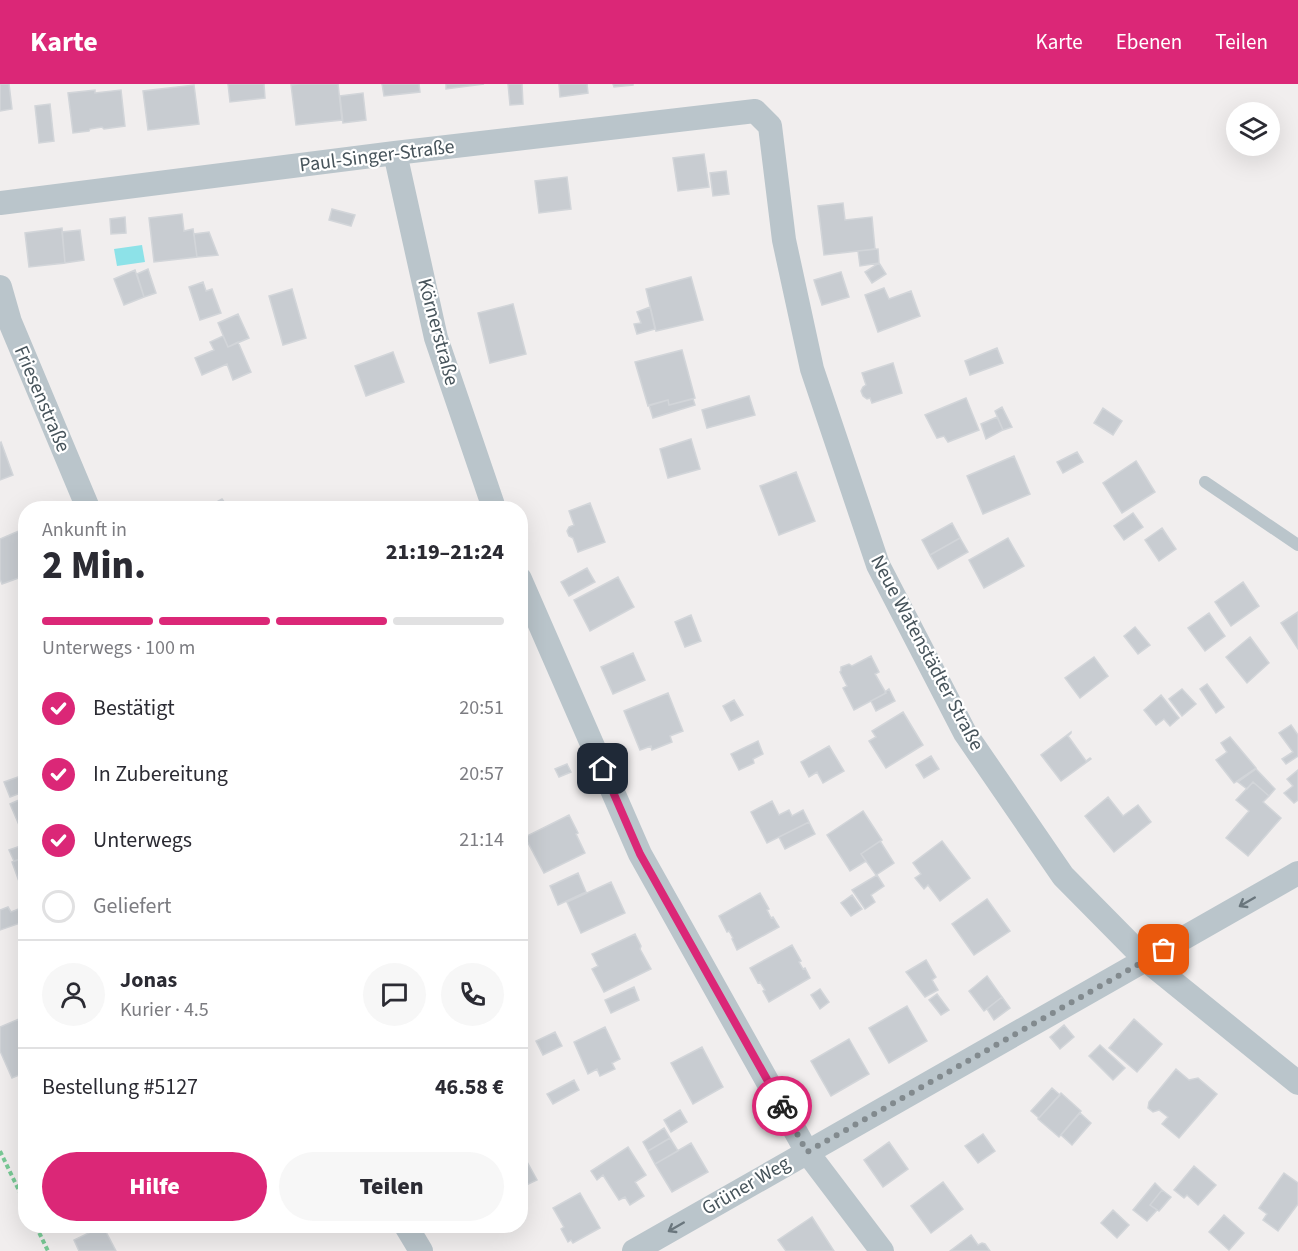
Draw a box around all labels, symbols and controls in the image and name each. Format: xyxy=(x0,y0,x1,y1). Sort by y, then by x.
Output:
text: Karte xyxy=(30,22,98,62)
text: Karte xyxy=(1036,27,1083,57)
text: Ebenen xyxy=(1116,27,1182,57)
text: Teilen xyxy=(1215,27,1268,57)
map controls xyxy=(1226,102,1280,156)
button: layers xyxy=(1226,102,1280,156)
street label: Paul-Singer-Straße xyxy=(298,133,456,179)
street label: Körnerstraße xyxy=(410,275,466,389)
street label: Friesenstraße xyxy=(7,341,77,457)
text: Ankunft in xyxy=(42,516,127,544)
text: 21:19–21:24 xyxy=(386,536,504,568)
text: 2 Min. xyxy=(42,538,146,594)
street label: Neue Watenstädter Straße xyxy=(863,550,991,756)
text: Unterwegs · 100 m xyxy=(42,634,195,662)
icon: check xyxy=(42,692,75,725)
text: Bestätigt xyxy=(93,692,175,724)
text: 20:51 xyxy=(459,694,504,722)
pin xyxy=(577,743,628,794)
icon: home xyxy=(586,752,619,785)
icon: check xyxy=(42,758,75,791)
text: In Zubereitung xyxy=(93,758,228,790)
text: 20:57 xyxy=(459,760,504,788)
icon: check xyxy=(42,824,75,857)
text: Unterwegs xyxy=(93,824,192,856)
text: 21:14 xyxy=(459,826,504,854)
text: Geliefert xyxy=(93,890,172,922)
one-way arrow xyxy=(1239,897,1256,909)
pin xyxy=(1138,924,1189,975)
icon: bag xyxy=(1147,933,1180,966)
button: person xyxy=(42,963,105,1026)
button: chat xyxy=(363,963,426,1026)
button: phone xyxy=(441,963,504,1026)
text: Jonas xyxy=(120,964,177,996)
text: Kurier · 4.5 xyxy=(120,996,209,1024)
text: Bestellung #5127 xyxy=(42,1071,198,1103)
text: 46.58 € xyxy=(435,1071,504,1103)
courier xyxy=(752,1076,812,1136)
icon: bike xyxy=(766,1090,799,1123)
street label: Grüner Weg xyxy=(697,1150,795,1222)
button: Hilfe xyxy=(42,1152,267,1221)
button: Teilen xyxy=(279,1152,504,1221)
one-way arrow xyxy=(668,1221,685,1233)

